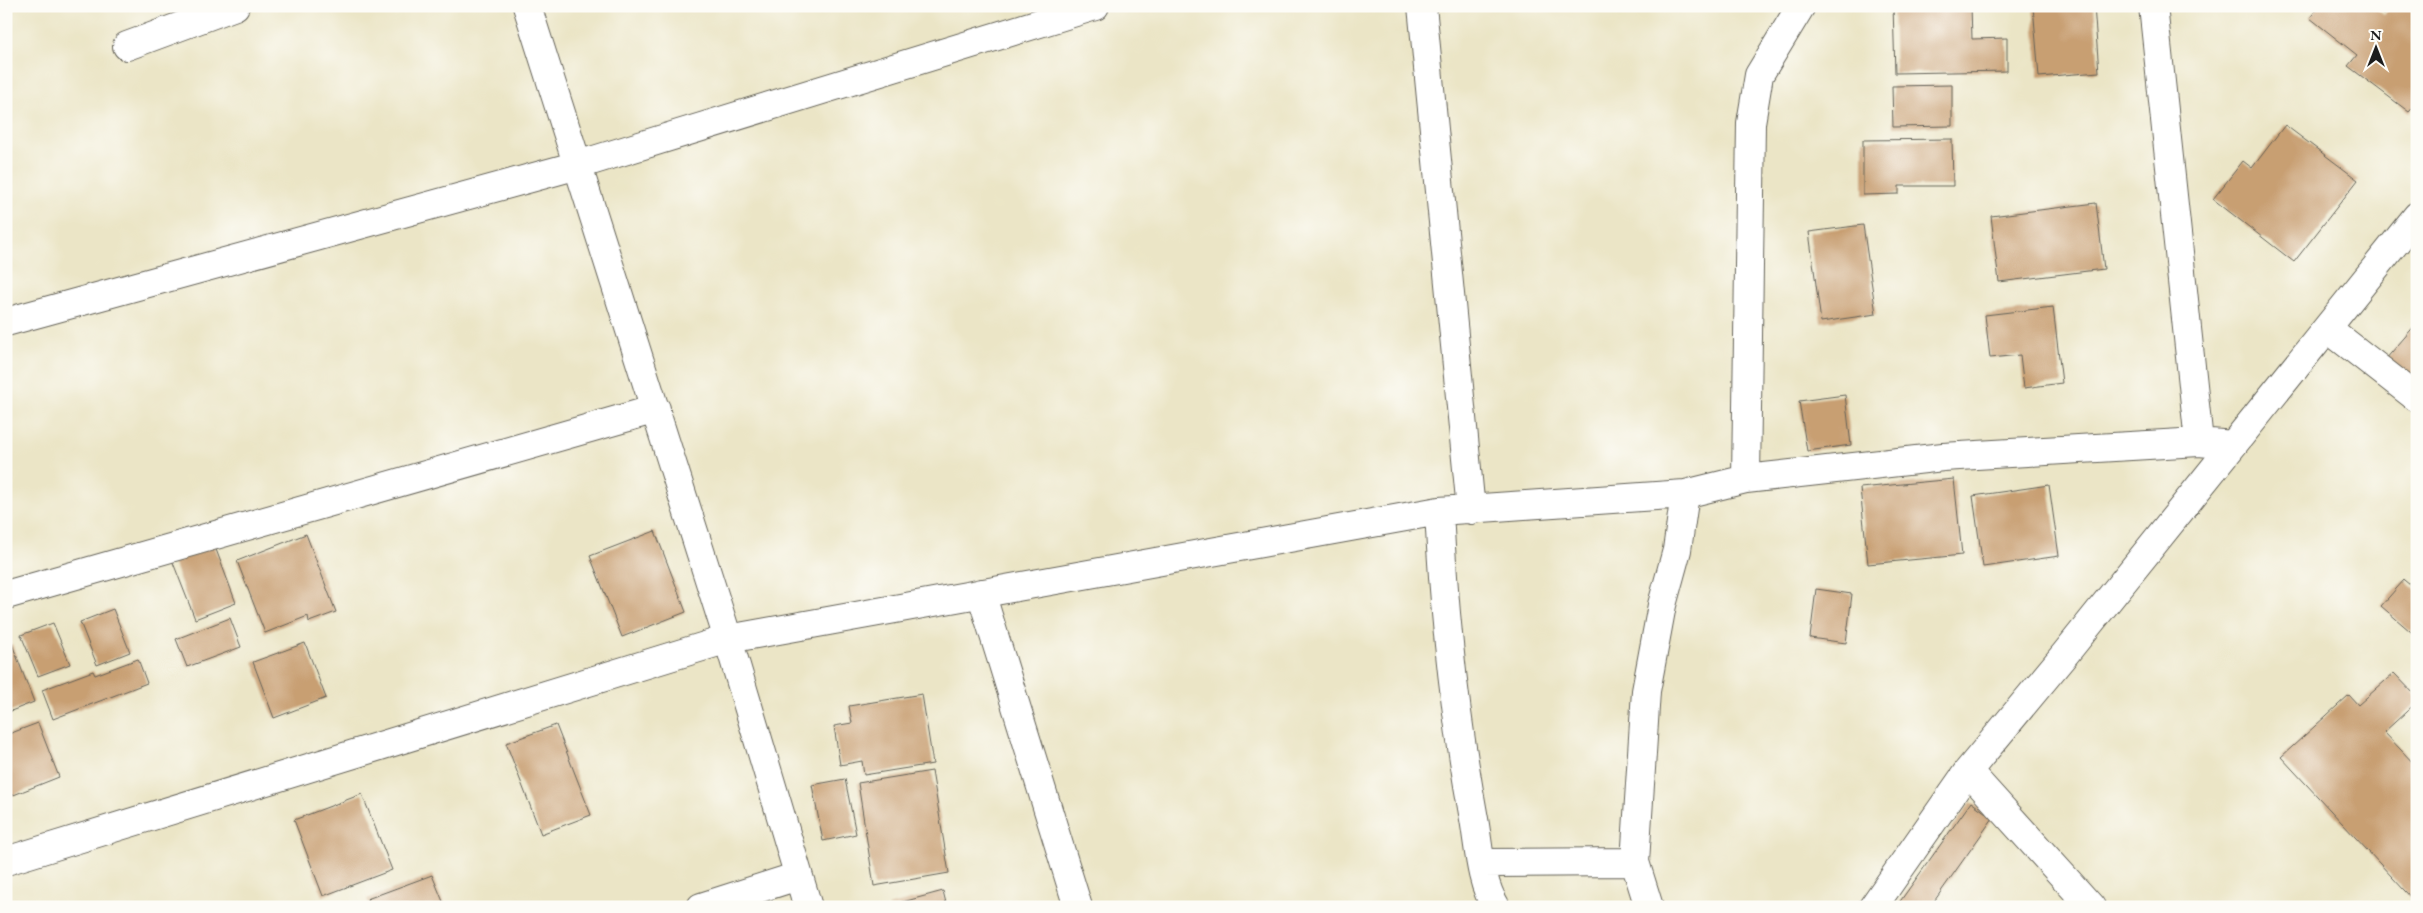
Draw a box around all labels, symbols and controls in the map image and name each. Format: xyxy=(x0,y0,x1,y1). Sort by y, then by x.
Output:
north arrow xyxy=(2350,22,2400,72)
text: N xyxy=(2370,26,2382,44)

